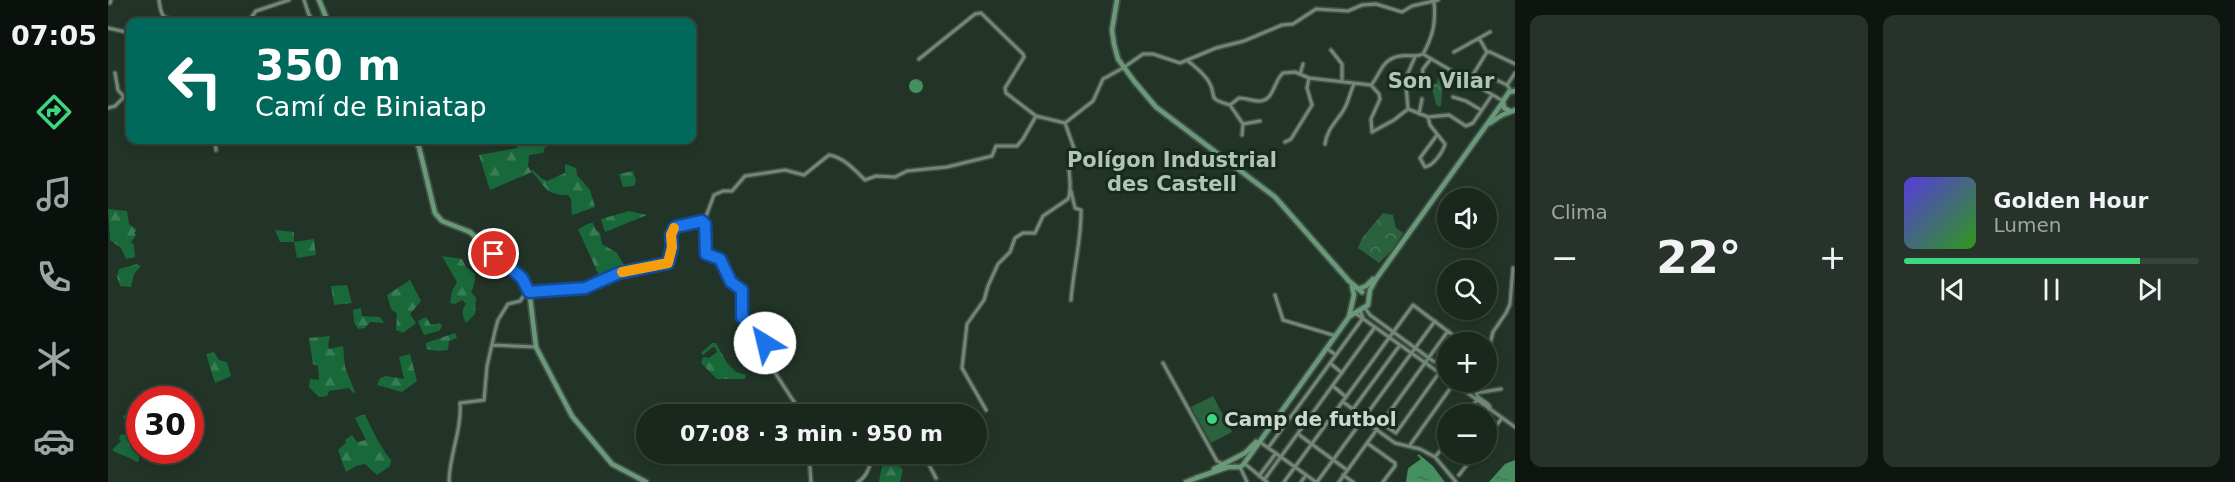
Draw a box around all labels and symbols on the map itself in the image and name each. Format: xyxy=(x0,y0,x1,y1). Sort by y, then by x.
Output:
district label: Son Vilar xyxy=(1388,69,1495,93)
district label: Polígon Industrial des Castell xyxy=(1067,148,1277,196)
pin xyxy=(468,228,519,279)
position arrow xyxy=(733,311,797,375)
speed limit sign: 30 xyxy=(126,386,204,464)
place label: Camp de futbol xyxy=(1224,407,1397,431)
marker: Camp de futbol xyxy=(1205,412,1219,426)

